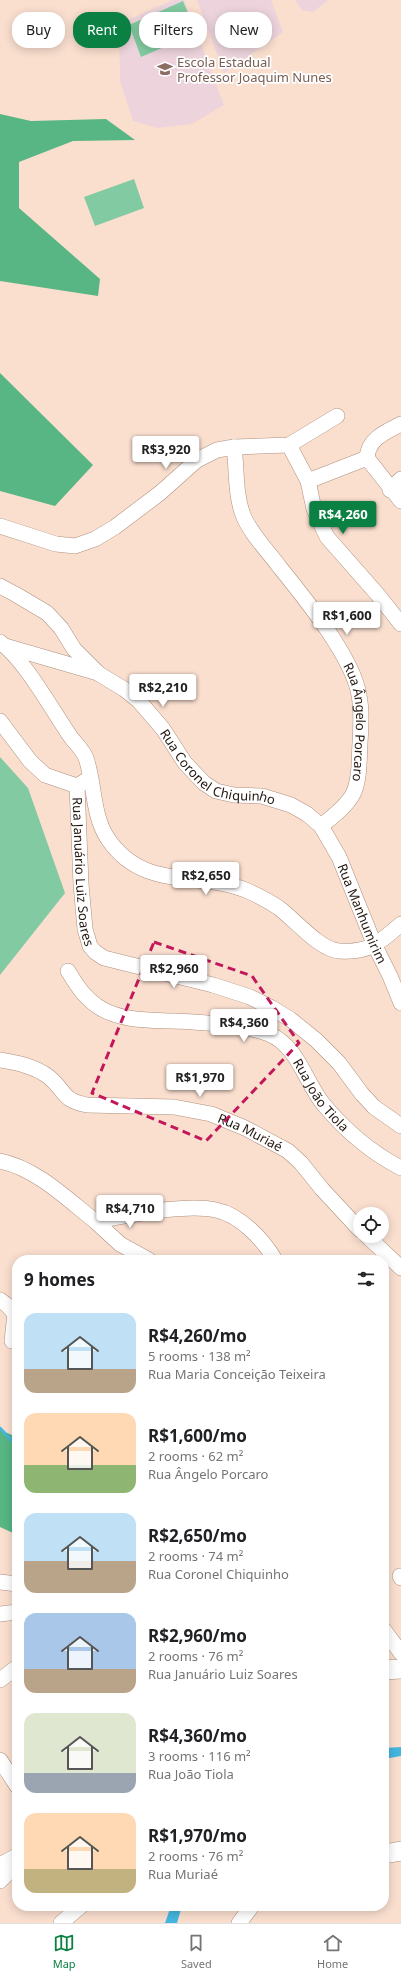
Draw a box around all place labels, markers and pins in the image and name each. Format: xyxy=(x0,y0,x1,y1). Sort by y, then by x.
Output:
place label: Escola Estadual Professor Joaquim Nunes xyxy=(177,53,332,86)
school or university icon: Escola Estadual Professor Joaquim Nunes xyxy=(156,60,174,78)
pin: R$3,920 xyxy=(129,436,203,470)
pin: R$4,260 xyxy=(306,501,380,535)
pin: R$1,600 xyxy=(310,602,384,636)
pin: R$2,210 xyxy=(126,674,200,708)
pin: R$2,650 xyxy=(169,862,243,896)
pin: R$2,960 xyxy=(137,955,211,989)
pin: R$4,360 xyxy=(207,1009,281,1043)
pin: R$1,970 xyxy=(163,1064,237,1098)
pin: R$4,710 xyxy=(93,1195,167,1229)

